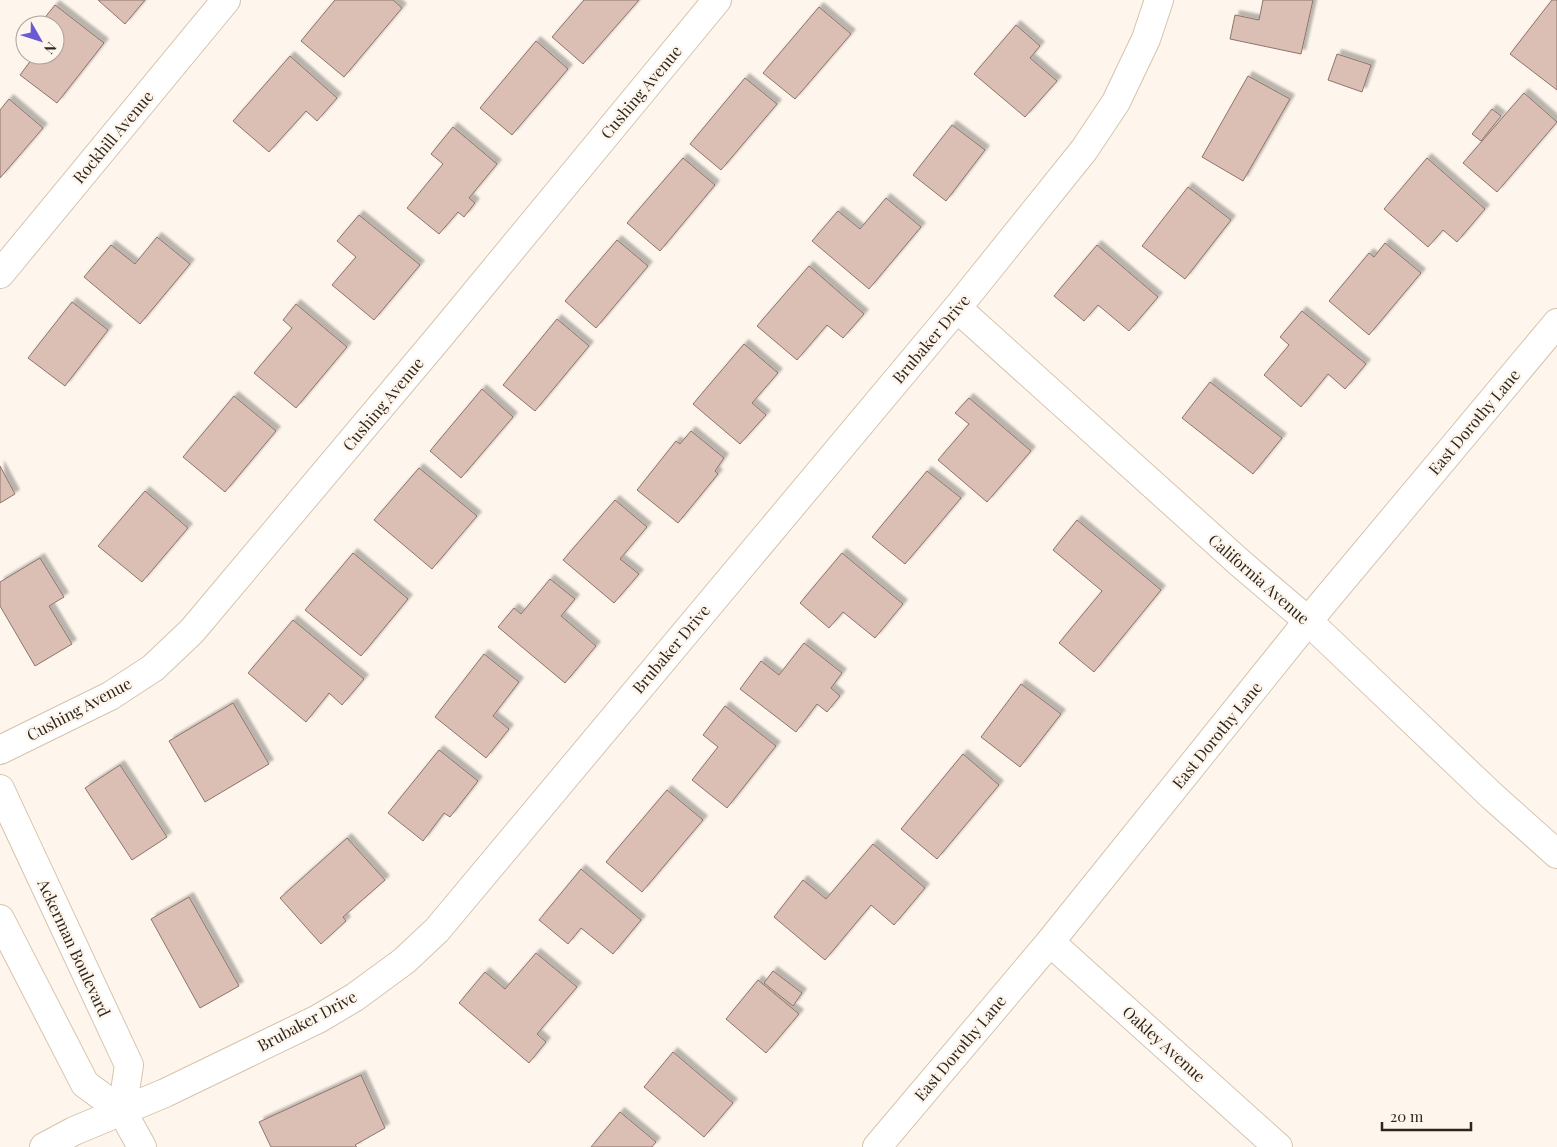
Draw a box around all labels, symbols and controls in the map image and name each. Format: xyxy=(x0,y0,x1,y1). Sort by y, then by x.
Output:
north arrow xyxy=(15,15,65,65)
text: N xyxy=(40,39,61,58)
street label: Cushing Avenue xyxy=(595,41,686,143)
street label: Rockhill Avenue xyxy=(68,86,158,187)
street label: Brubaker Drive xyxy=(887,290,974,387)
street label: Cushing Avenue xyxy=(337,353,428,455)
street label: East Dorothy Lane xyxy=(1423,364,1524,479)
street label: California Avenue xyxy=(1204,529,1314,628)
street label: Brubaker Drive xyxy=(627,600,714,697)
street label: Cushing Avenue xyxy=(23,672,135,745)
street label: East Dorothy Lane xyxy=(1167,677,1266,792)
street label: Ackerman Boulevard xyxy=(33,875,116,1020)
street label: Brubaker Drive xyxy=(253,986,360,1056)
street label: East Dorothy Lane xyxy=(909,990,1010,1105)
street label: Oakley Avenue xyxy=(1119,1001,1210,1086)
scale bar xyxy=(1382,1100,1471,1132)
text: 20 m xyxy=(1390,1106,1424,1126)

